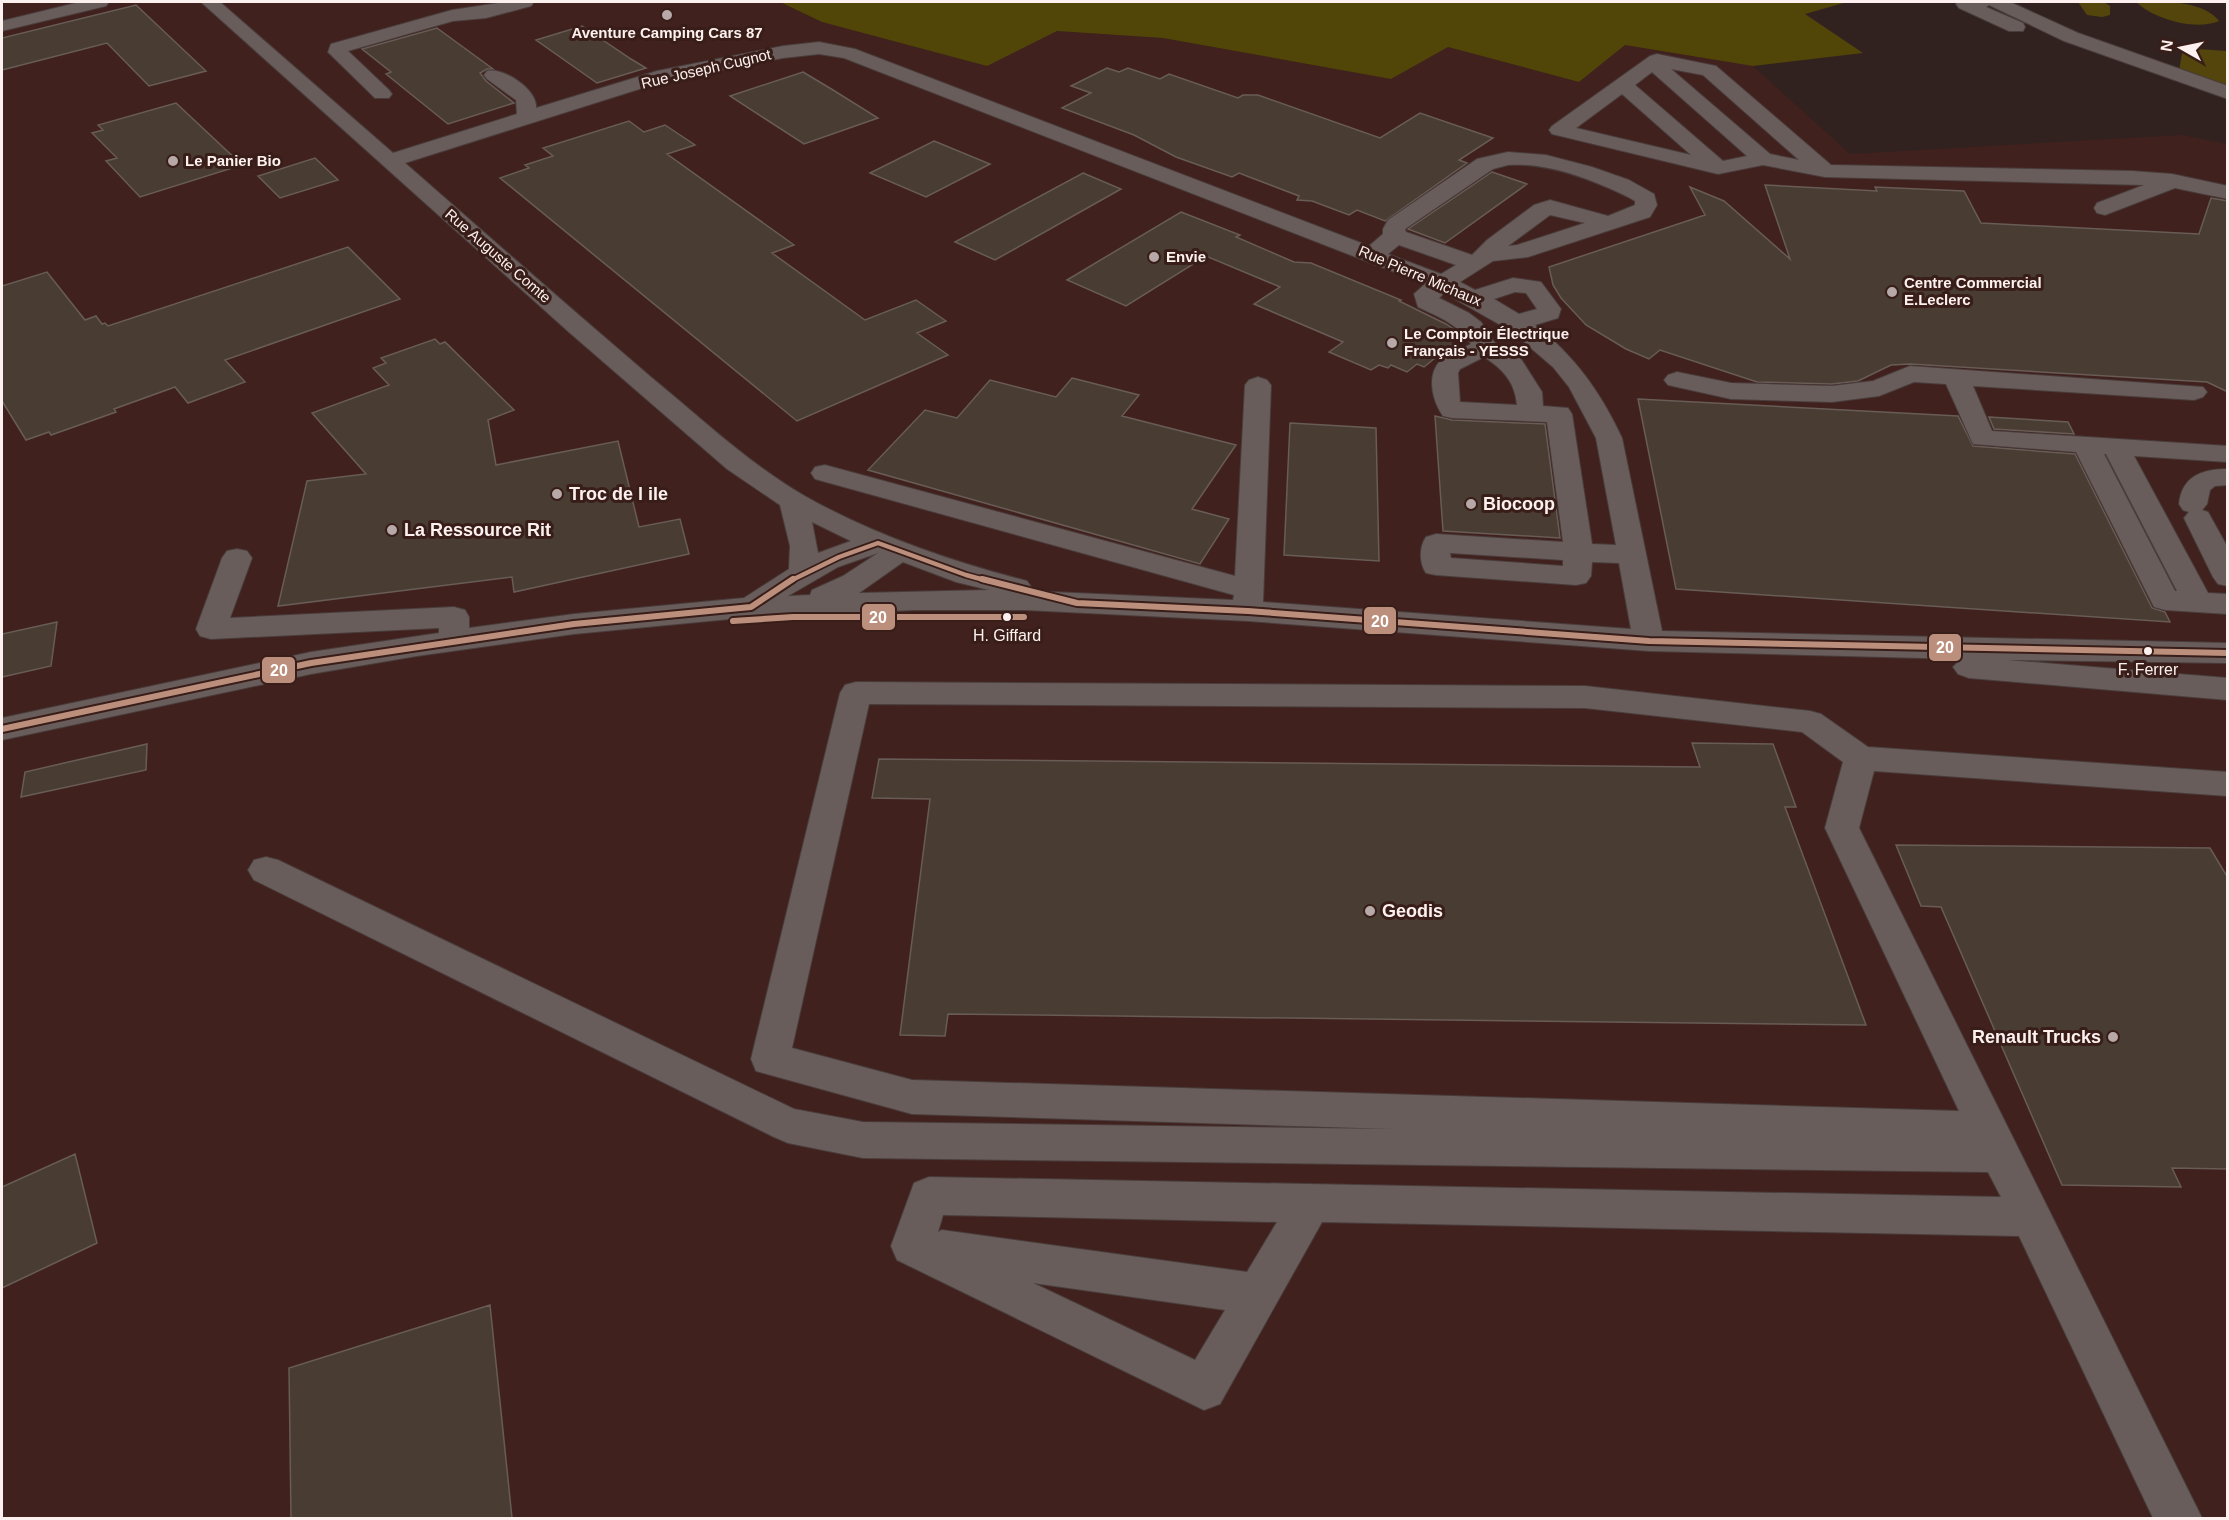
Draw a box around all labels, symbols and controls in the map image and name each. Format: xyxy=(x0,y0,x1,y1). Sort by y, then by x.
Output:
marker: Aventure Camping Cars 87 xyxy=(660,8,674,22)
north arrow xyxy=(2151,18,2211,78)
place label: Aventure Camping Cars 87 xyxy=(571,24,763,41)
text: N xyxy=(2157,39,2176,53)
street label: Rue Joseph Cugnot xyxy=(639,45,773,92)
place label: Le Panier Bio xyxy=(185,152,281,169)
marker: Le Panier Bio xyxy=(166,154,180,168)
street label: Rue Auguste Comte xyxy=(442,205,555,306)
street label: Rue Pierre Michaux xyxy=(1356,242,1485,309)
place label: Envie xyxy=(1166,248,1206,265)
marker: Envie xyxy=(1147,250,1161,264)
place label: Centre Commercial E.Leclerc xyxy=(1904,274,2042,308)
marker: Centre Commercial E.Leclerc xyxy=(1885,285,1899,299)
place label: Le Comptoir Électrique Français - YESSS xyxy=(1404,325,1569,359)
marker: Le Comptoir Électrique Français - YESSS xyxy=(1385,336,1399,350)
place label: Troc de l ile xyxy=(569,484,668,504)
marker: Troc de l ile xyxy=(550,487,564,501)
place label: Biocoop xyxy=(1483,494,1555,514)
marker: Biocoop xyxy=(1464,497,1478,511)
place label: La Ressource Rit xyxy=(404,520,551,540)
marker: La Ressource Rit xyxy=(385,523,399,537)
line badge: 20 xyxy=(861,603,896,631)
line badge: 20 xyxy=(1363,606,1397,635)
text: 20 xyxy=(869,609,887,626)
marker: H. Giffard xyxy=(1001,611,1013,623)
text: 20 xyxy=(1371,613,1389,630)
place label: H. Giffard xyxy=(973,627,1041,644)
line badge: 20 xyxy=(1928,633,1962,662)
text: 20 xyxy=(1936,639,1954,656)
marker: F. Ferrer xyxy=(2142,645,2154,657)
line badge: 20 xyxy=(261,656,296,684)
place label: F. Ferrer xyxy=(2118,661,2179,678)
text: 20 xyxy=(270,662,288,679)
place label: Geodis xyxy=(1382,901,1443,921)
marker: Geodis xyxy=(1363,904,1377,918)
place label: Renault Trucks xyxy=(1972,1027,2101,1047)
marker: Renault Trucks xyxy=(2106,1030,2120,1044)

